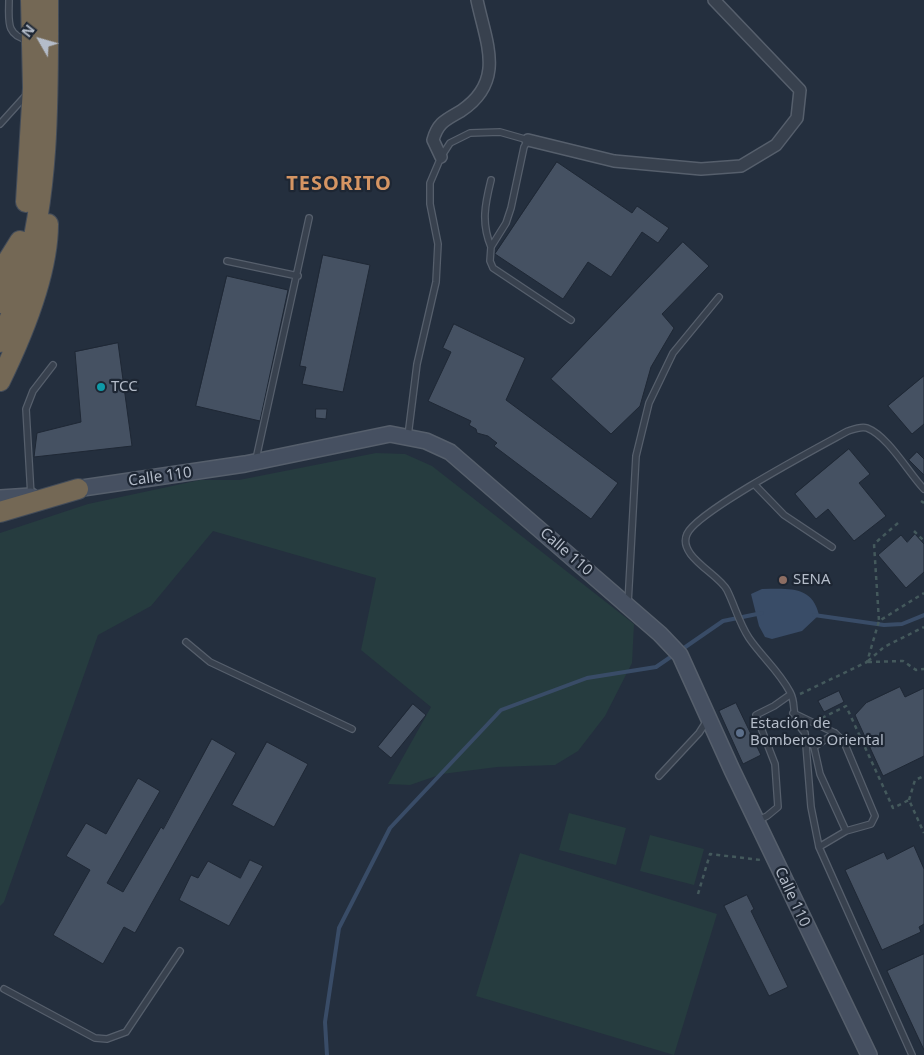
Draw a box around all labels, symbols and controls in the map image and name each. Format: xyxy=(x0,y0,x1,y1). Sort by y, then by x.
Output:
north arrow xyxy=(15,15,65,65)
text: N xyxy=(17,20,39,41)
district label: TESORITO xyxy=(285,172,393,196)
place label: TCC xyxy=(111,378,138,396)
marker: TCC xyxy=(95,381,107,393)
street label: Calle 110 xyxy=(127,464,193,490)
street label: Calle 110 xyxy=(536,524,596,580)
place label: SENA xyxy=(793,571,831,589)
marker: SENA xyxy=(777,574,789,586)
place label: Estación de Bomberos Oriental xyxy=(750,715,884,750)
marker: Estación de Bomberos Oriental xyxy=(734,727,746,739)
street label: Calle 110 xyxy=(770,864,814,930)

